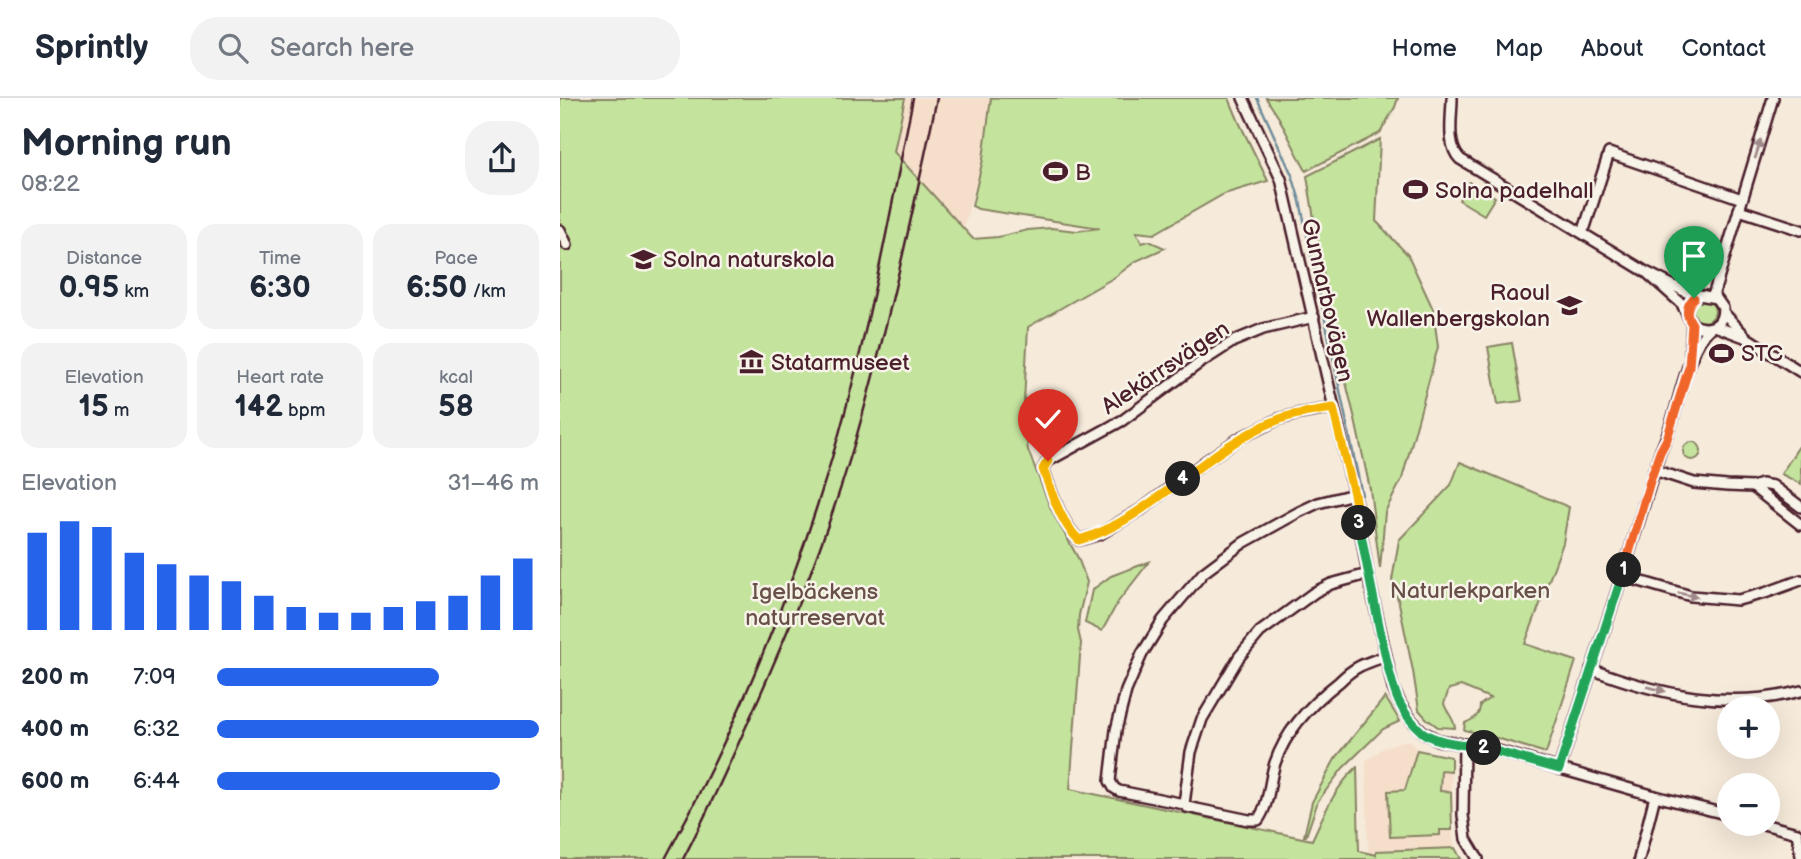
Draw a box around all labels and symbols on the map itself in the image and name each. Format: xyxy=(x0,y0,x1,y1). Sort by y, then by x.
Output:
one-way arrow xyxy=(1753,138,1763,159)
sports icon: B xyxy=(1041,158,1069,186)
place label: B xyxy=(1075,159,1091,187)
sports icon: Solna padelhall xyxy=(1401,176,1429,204)
place label: Solna padelhall xyxy=(1435,177,1594,205)
street label: Gunnarbovägen xyxy=(1295,216,1359,385)
pin xyxy=(1664,226,1724,298)
school or university icon: Solna naturskola xyxy=(629,245,657,273)
place label: Solna naturskola xyxy=(663,246,835,274)
place label: Raoul Wallenbergskolan xyxy=(1366,279,1550,333)
school or university icon: Raoul Wallenbergskolan xyxy=(1556,291,1584,319)
street label: Alekärrsvägen xyxy=(1096,315,1235,421)
sports icon: STC xyxy=(1707,339,1735,367)
place label: STC xyxy=(1741,340,1783,368)
museum icon: Statarmuseet xyxy=(737,348,765,376)
place label: Statarmuseet xyxy=(771,349,909,377)
pin xyxy=(1018,389,1078,461)
pin: 4 xyxy=(1166,462,1200,496)
pin: 3 xyxy=(1342,506,1376,540)
pin: 1 xyxy=(1606,552,1642,588)
park label: Naturlekparken xyxy=(1390,577,1550,605)
park label: Igelbäckens naturreservat xyxy=(745,578,885,632)
one-way arrow xyxy=(1677,589,1699,600)
one-way arrow xyxy=(1645,684,1667,695)
pin: 2 xyxy=(1466,730,1502,766)

